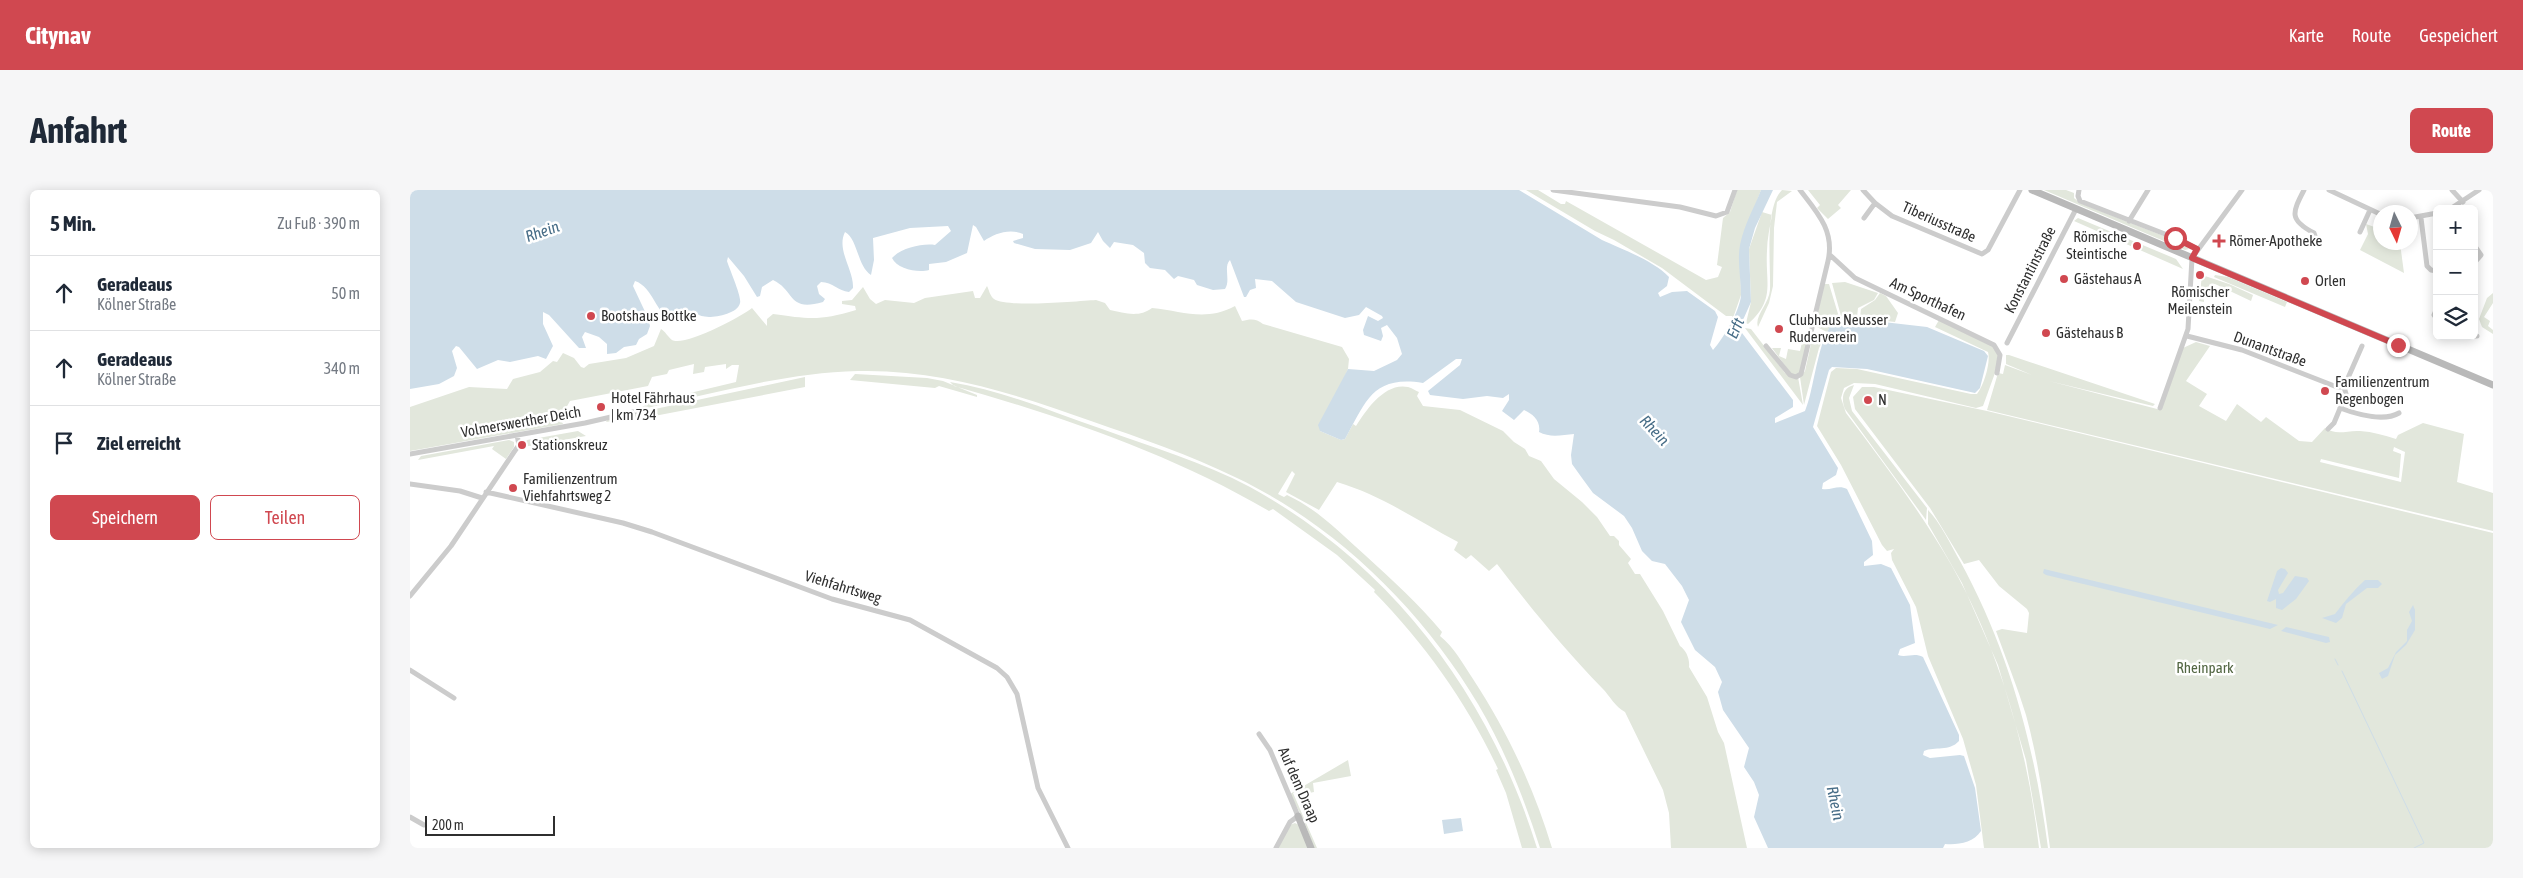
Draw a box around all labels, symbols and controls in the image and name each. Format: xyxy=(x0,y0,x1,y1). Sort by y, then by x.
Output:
text: Citynav xyxy=(25,22,91,49)
text: Karte xyxy=(2289,25,2324,46)
text: Route xyxy=(2352,25,2391,46)
text: Gespeichert xyxy=(2419,25,2498,46)
button: Route xyxy=(2410,108,2493,153)
text: Anfahrt xyxy=(30,110,127,150)
street label: Tiberiusstraße xyxy=(1900,198,1979,245)
north arrow xyxy=(2373,205,2418,250)
map controls xyxy=(2433,205,2478,340)
button: + xyxy=(2433,205,2478,250)
text: 5 Min. xyxy=(50,211,96,235)
text: Zu Fuß · 390 m xyxy=(277,214,360,232)
water label: Rhein xyxy=(523,217,561,245)
street label: Konstantinstraße xyxy=(2000,223,2059,316)
route start xyxy=(2164,227,2187,250)
place label: Römische Steintische xyxy=(2066,228,2127,262)
place label: Römer-Apotheke xyxy=(2229,232,2323,249)
marker: Römer-Apotheke xyxy=(2213,235,2225,247)
marker: Römische Steintische xyxy=(2131,240,2143,252)
button: − xyxy=(2433,250,2478,295)
marker: Römischer Meilenstein xyxy=(2194,269,2206,281)
place label: Gästehaus A xyxy=(2074,270,2142,287)
place label: Orlen xyxy=(2315,272,2346,289)
text: Geradeaus xyxy=(97,273,172,295)
marker: Gästehaus A xyxy=(2058,273,2070,285)
street label: Am Sporthafen xyxy=(1888,274,1969,324)
marker: Orlen xyxy=(2299,275,2311,287)
icon: ahead xyxy=(50,279,78,307)
place label: Römischer Meilenstein xyxy=(2167,283,2233,317)
text: 50 m xyxy=(331,284,360,302)
text: Kölner Straße xyxy=(97,295,176,313)
button: layers xyxy=(2433,295,2478,340)
place label: Bootshaus Bottke xyxy=(601,307,697,324)
marker: Bootshaus Bottke xyxy=(585,310,597,322)
place label: Clubhaus Neusser Ruderverein xyxy=(1789,311,1888,345)
water label: Erft xyxy=(1723,315,1748,341)
marker: Clubhaus Neusser Ruderverein xyxy=(1773,323,1785,335)
place label: Gästehaus B xyxy=(2056,324,2123,341)
marker: Gästehaus B xyxy=(2040,327,2052,339)
street label: Dunantstraße xyxy=(2232,328,2309,370)
route end xyxy=(2387,334,2410,357)
text: Geradeaus xyxy=(97,348,172,370)
icon: ahead xyxy=(50,354,78,382)
text: 340 m xyxy=(324,359,360,377)
text: Kölner Straße xyxy=(97,370,176,388)
place label: Familienzentrum Regenbogen xyxy=(2335,373,2430,407)
marker: Familienzentrum Regenbogen xyxy=(2319,385,2331,397)
place label: Hotel Fährhaus | km 734 xyxy=(611,389,695,423)
place label: N xyxy=(1878,391,1887,408)
marker: N xyxy=(1862,394,1874,406)
marker: Hotel Fährhaus | km 734 xyxy=(595,401,607,413)
street label: Volmerswerther Deich xyxy=(460,403,582,440)
water label: Rhein xyxy=(1637,411,1673,449)
icon: arrive xyxy=(50,429,78,457)
text: Ziel erreicht xyxy=(97,432,181,454)
place label: Stationskreuz xyxy=(532,436,608,453)
marker: Stationskreuz xyxy=(516,439,528,451)
place label: Familienzentrum Viehfahrtsweg 2 xyxy=(523,470,618,504)
marker: Familienzentrum Viehfahrtsweg 2 xyxy=(507,482,519,494)
button: Speichern xyxy=(50,495,200,540)
button: Teilen xyxy=(210,495,360,540)
street label: Viehfahrtsweg xyxy=(803,567,884,606)
park label: Rheinpark xyxy=(2176,659,2234,676)
street label: Auf dem Draap xyxy=(1275,744,1324,825)
water label: Rhein xyxy=(1824,784,1848,822)
scale bar xyxy=(425,813,555,836)
text: 200 m xyxy=(432,817,464,833)

